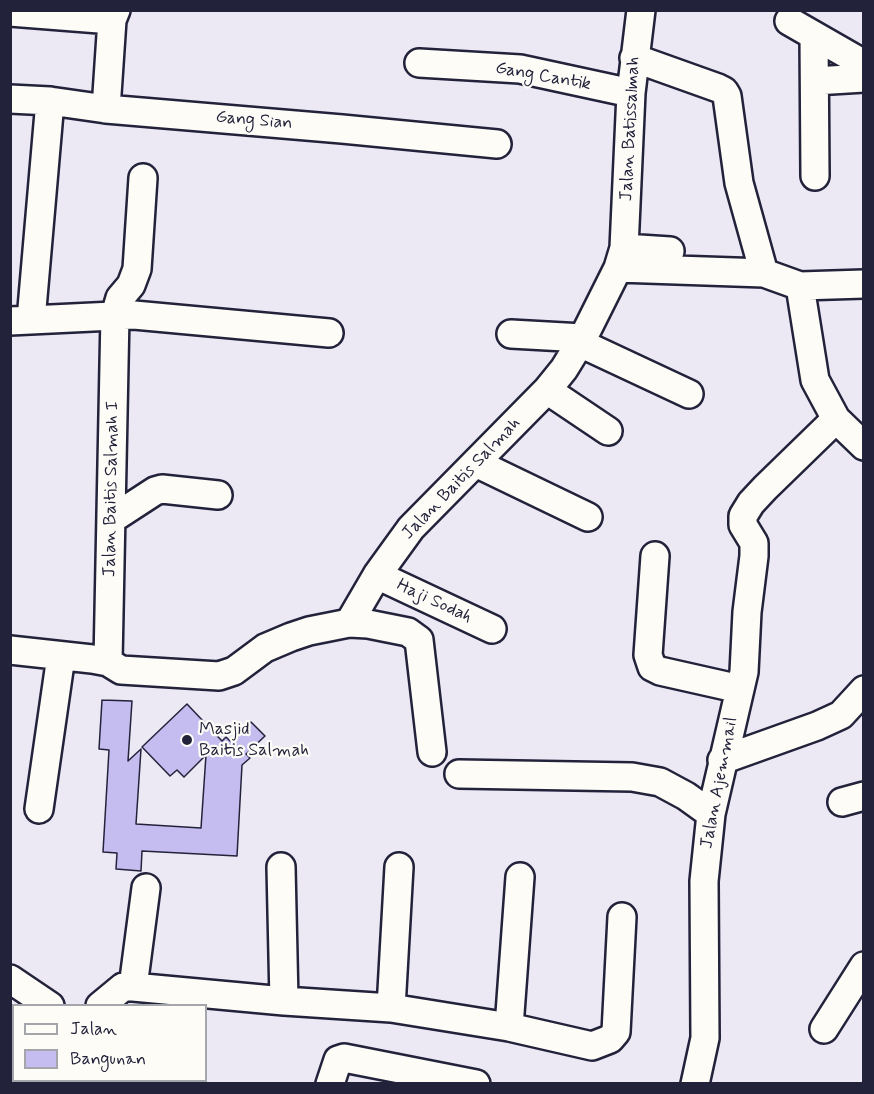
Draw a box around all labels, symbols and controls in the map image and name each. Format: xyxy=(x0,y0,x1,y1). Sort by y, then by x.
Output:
street label: Jalan Batissalmah xyxy=(616,56,646,202)
street label: Gang Cantik xyxy=(493,58,593,96)
street label: Gang Sian xyxy=(215,107,293,135)
street label: Jalan Baitis Salmah I xyxy=(100,401,124,577)
street label: Jalan Baitis Salmah xyxy=(398,413,526,545)
street label: Haji Sodah xyxy=(393,575,475,629)
street label: Jalan Ajemmail xyxy=(697,715,743,851)
place label: Masjid Baitis Salmah xyxy=(199,719,309,762)
marker: Masjid Baitis Salmah xyxy=(180,733,194,747)
legend xyxy=(12,1004,207,1082)
text: Jalan xyxy=(70,1017,117,1041)
text: Bangunan xyxy=(70,1047,146,1071)

